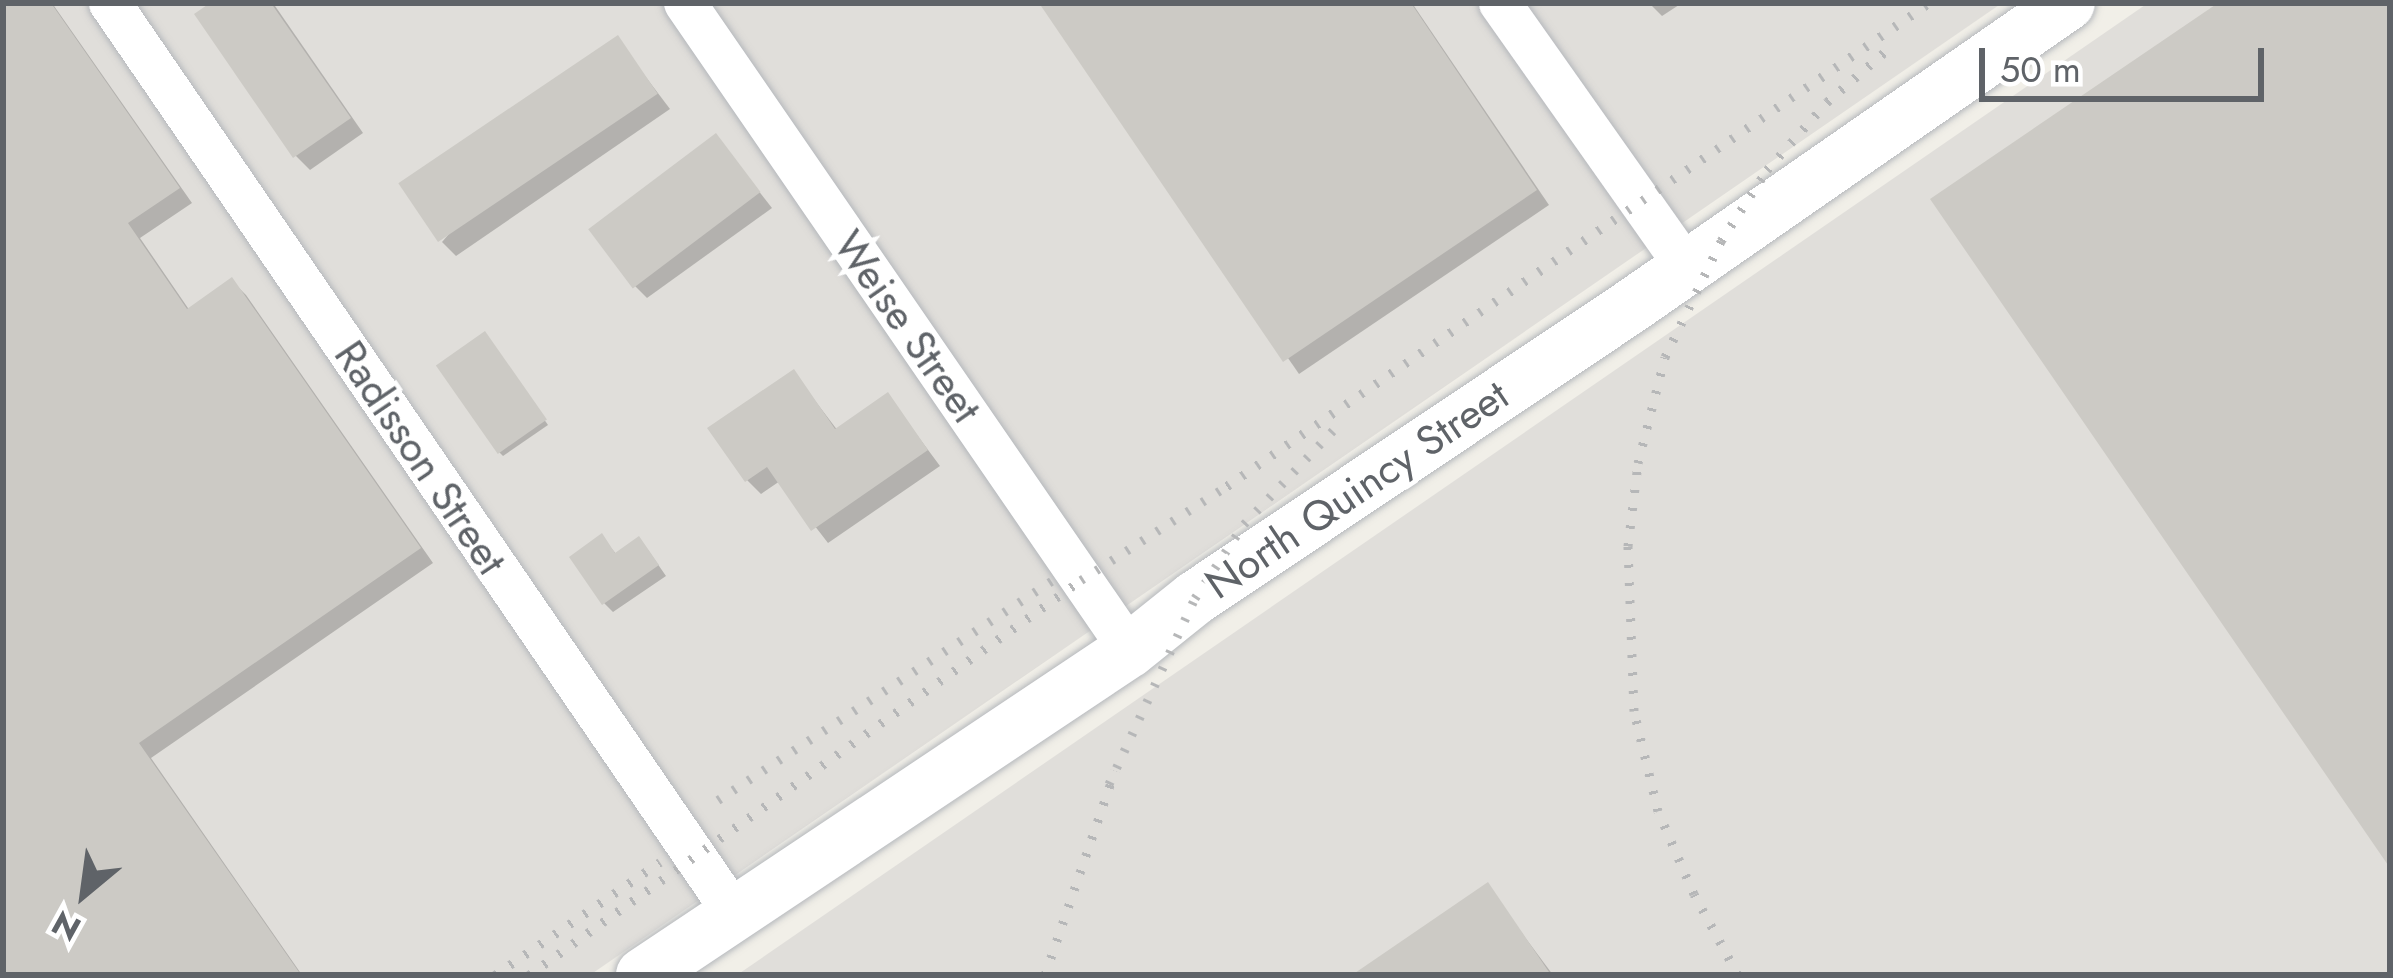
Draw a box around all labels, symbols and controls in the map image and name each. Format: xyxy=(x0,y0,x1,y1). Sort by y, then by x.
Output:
scale bar xyxy=(1985,24,2270,98)
text: 50 m xyxy=(2000,43,2081,95)
street label: Weise Street xyxy=(823,222,991,432)
street label: Radisson Street xyxy=(324,332,516,584)
street label: North Quincy Street xyxy=(1196,370,1518,610)
north arrow xyxy=(24,834,144,954)
text: N xyxy=(43,899,89,953)

